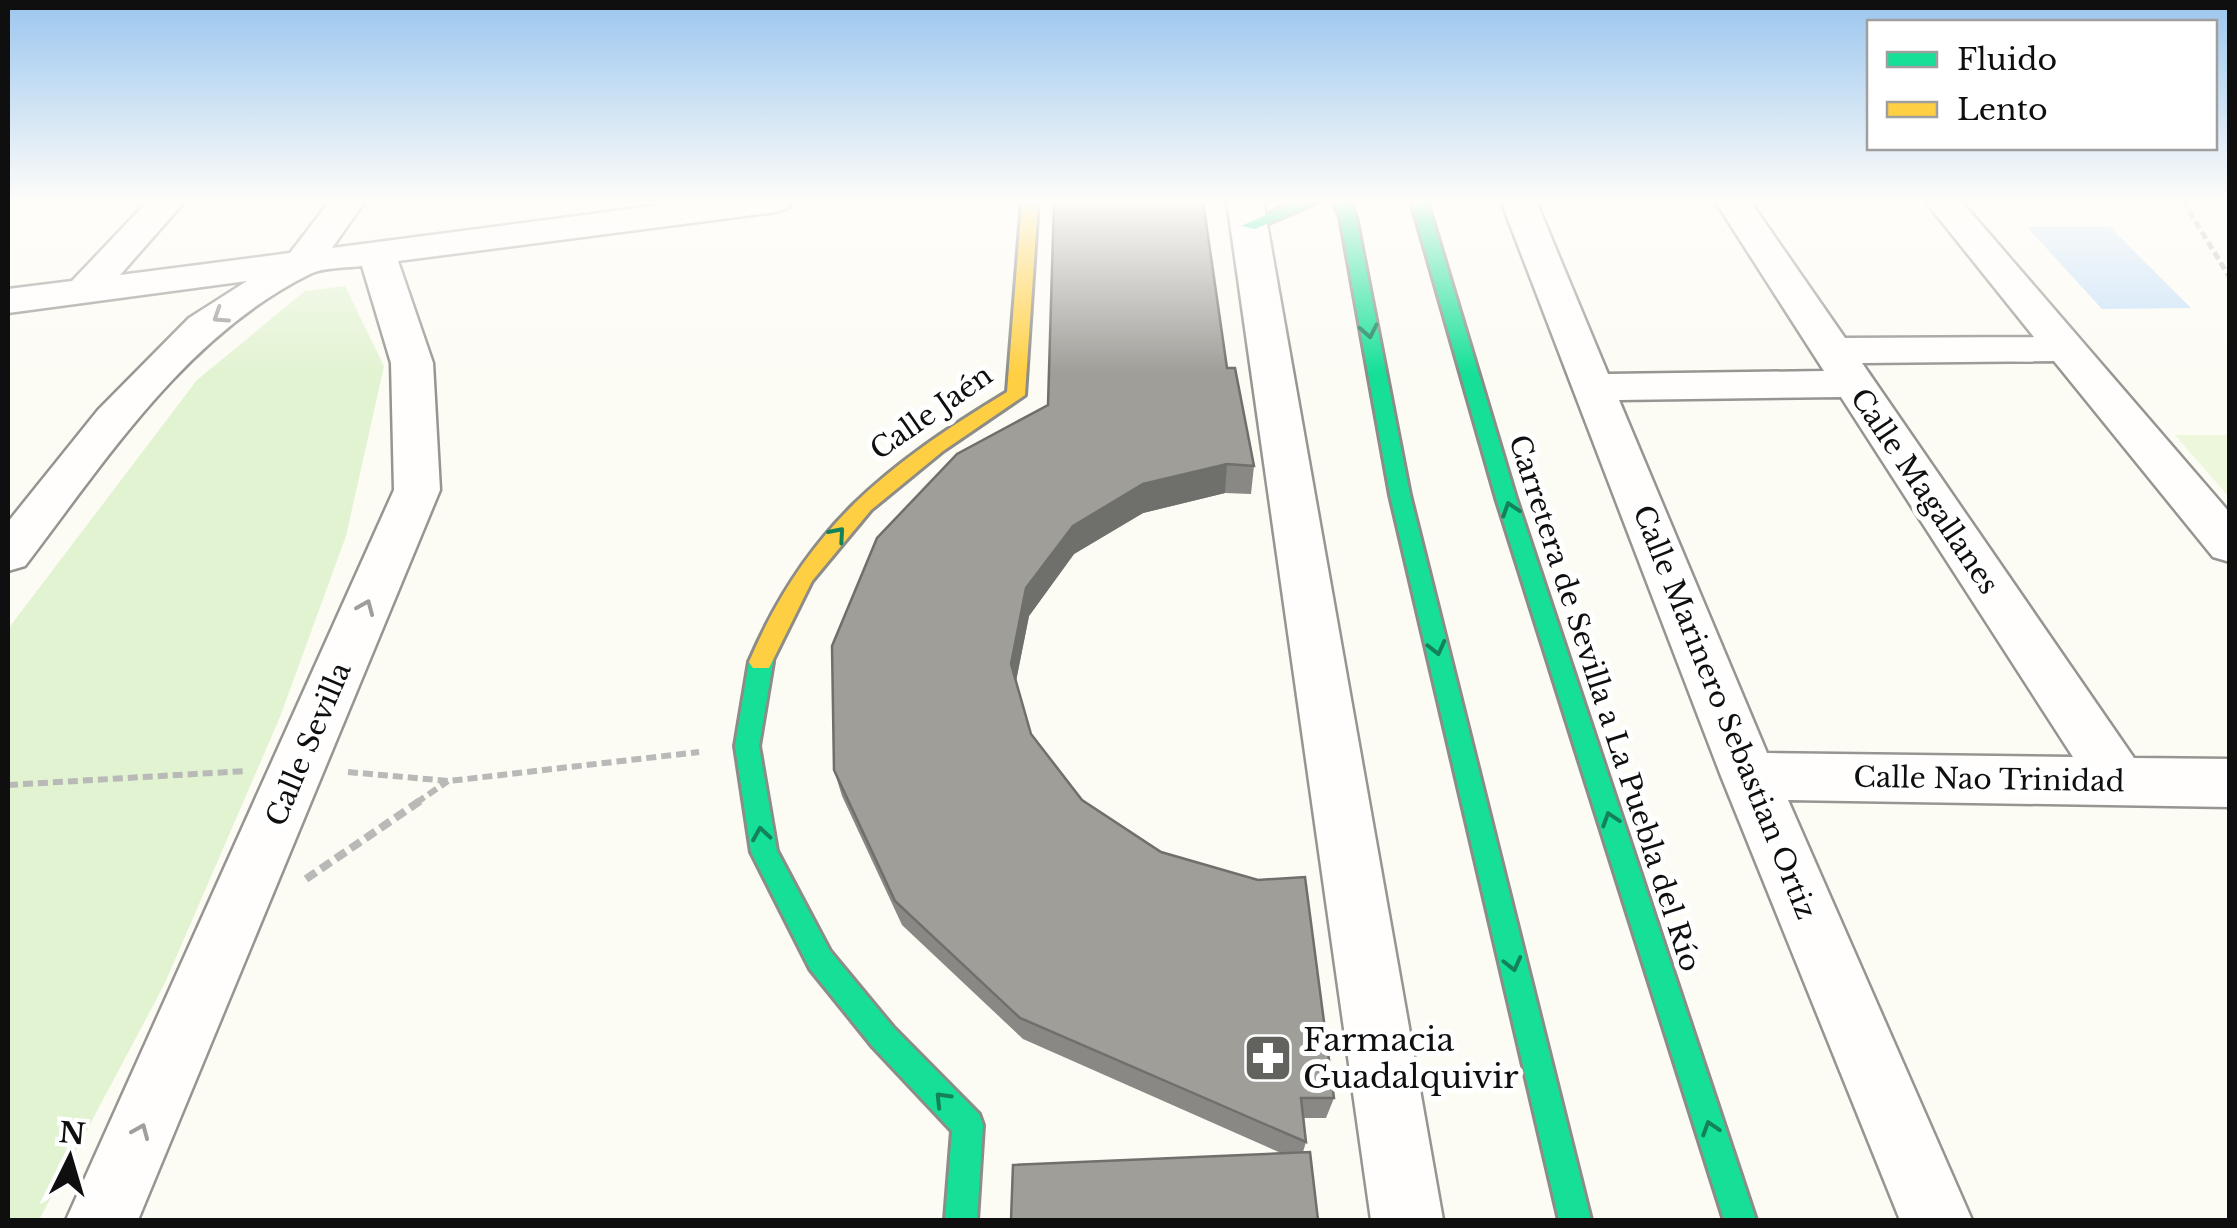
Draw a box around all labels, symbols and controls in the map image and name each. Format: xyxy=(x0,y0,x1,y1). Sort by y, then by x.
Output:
legend xyxy=(1867,20,2217,150)
text: Fluido xyxy=(1957,41,2057,78)
text: Lento xyxy=(1957,91,2048,128)
one-way arrow xyxy=(212,303,230,322)
one-way arrow xyxy=(1358,322,1379,339)
street label: Calle Jaén xyxy=(863,358,999,467)
street label: Calle Magallanes xyxy=(1843,382,2006,601)
street label: Carretera de Sevilla a La Puebla del Río xyxy=(1501,431,1708,976)
street label: Calle Marinero Sebastian Ortiz xyxy=(1625,500,1824,924)
one-way arrow xyxy=(1501,502,1521,519)
one-way arrow xyxy=(826,527,844,545)
one-way arrow xyxy=(354,600,374,618)
one-way arrow xyxy=(1425,639,1446,656)
street label: Calle Sevilla xyxy=(258,657,359,831)
street label: Calle Nao Trinidad xyxy=(1853,760,2125,799)
one-way arrow xyxy=(1601,811,1621,828)
one-way arrow xyxy=(751,826,772,842)
one-way arrow xyxy=(1501,955,1522,972)
place label: Farmacia Guadalquivir xyxy=(1303,1020,1519,1097)
pharmacy icon: Farmacia Guadalquivir xyxy=(1242,1032,1294,1084)
one-way arrow xyxy=(936,1092,954,1110)
north arrow xyxy=(20,1108,120,1208)
text: N xyxy=(57,1115,87,1152)
one-way arrow xyxy=(1701,1120,1722,1137)
one-way arrow xyxy=(129,1123,149,1141)

